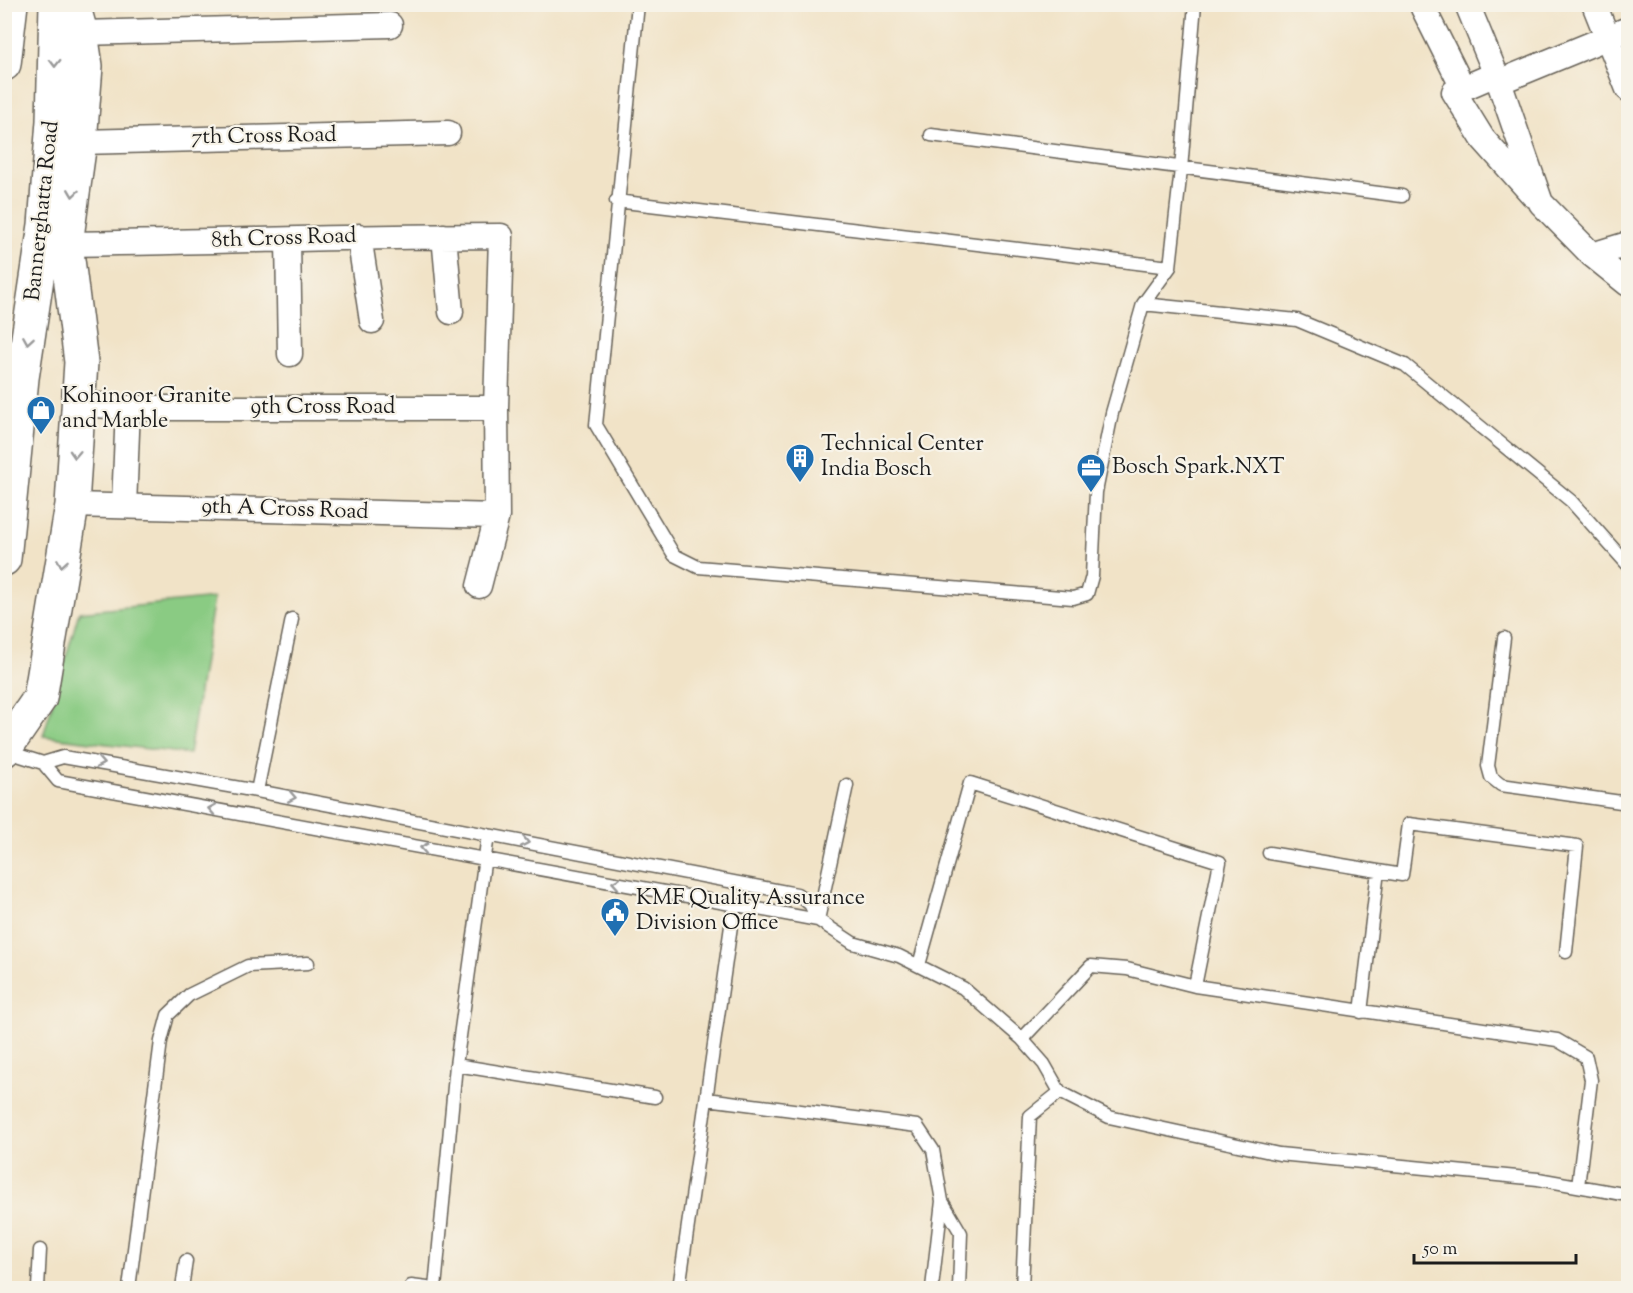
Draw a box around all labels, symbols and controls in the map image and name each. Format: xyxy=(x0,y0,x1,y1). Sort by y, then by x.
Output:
one-way arrow xyxy=(48,58,61,67)
street label: Bannerghatta Road xyxy=(18,119,68,303)
street label: 7th Cross Road xyxy=(191,120,337,154)
one-way arrow xyxy=(68,188,80,197)
street label: 8th Cross Road xyxy=(211,220,357,258)
one-way arrow xyxy=(22,335,35,345)
place label: Kohinoor Granite and Marble xyxy=(62,381,231,438)
street label: 9th Cross Road xyxy=(251,392,395,424)
shop icon: Kohinoor Granite and Marble xyxy=(25,394,57,436)
place label: Technical Center India Bosch xyxy=(821,429,984,486)
building icon: Technical Center India Bosch xyxy=(784,442,816,484)
one-way arrow xyxy=(69,450,82,459)
office icon: Bosch Spark.NXT xyxy=(1075,452,1107,494)
place label: Bosch Spark.NXT xyxy=(1112,452,1285,484)
street label: 9th A Cross Road xyxy=(201,491,369,529)
one-way arrow xyxy=(57,558,69,568)
one-way arrow xyxy=(94,756,104,769)
one-way arrow xyxy=(286,790,296,803)
one-way arrow xyxy=(207,803,217,816)
one-way arrow xyxy=(519,835,529,848)
one-way arrow xyxy=(419,842,429,855)
one-way arrow xyxy=(611,877,621,890)
place label: KMF Quality Assurance Division Office xyxy=(636,883,865,940)
public building icon: KMF Quality Assurance Division Office xyxy=(599,896,631,938)
scale bar xyxy=(1414,1227,1576,1265)
text: 50 m xyxy=(1422,1237,1458,1263)

